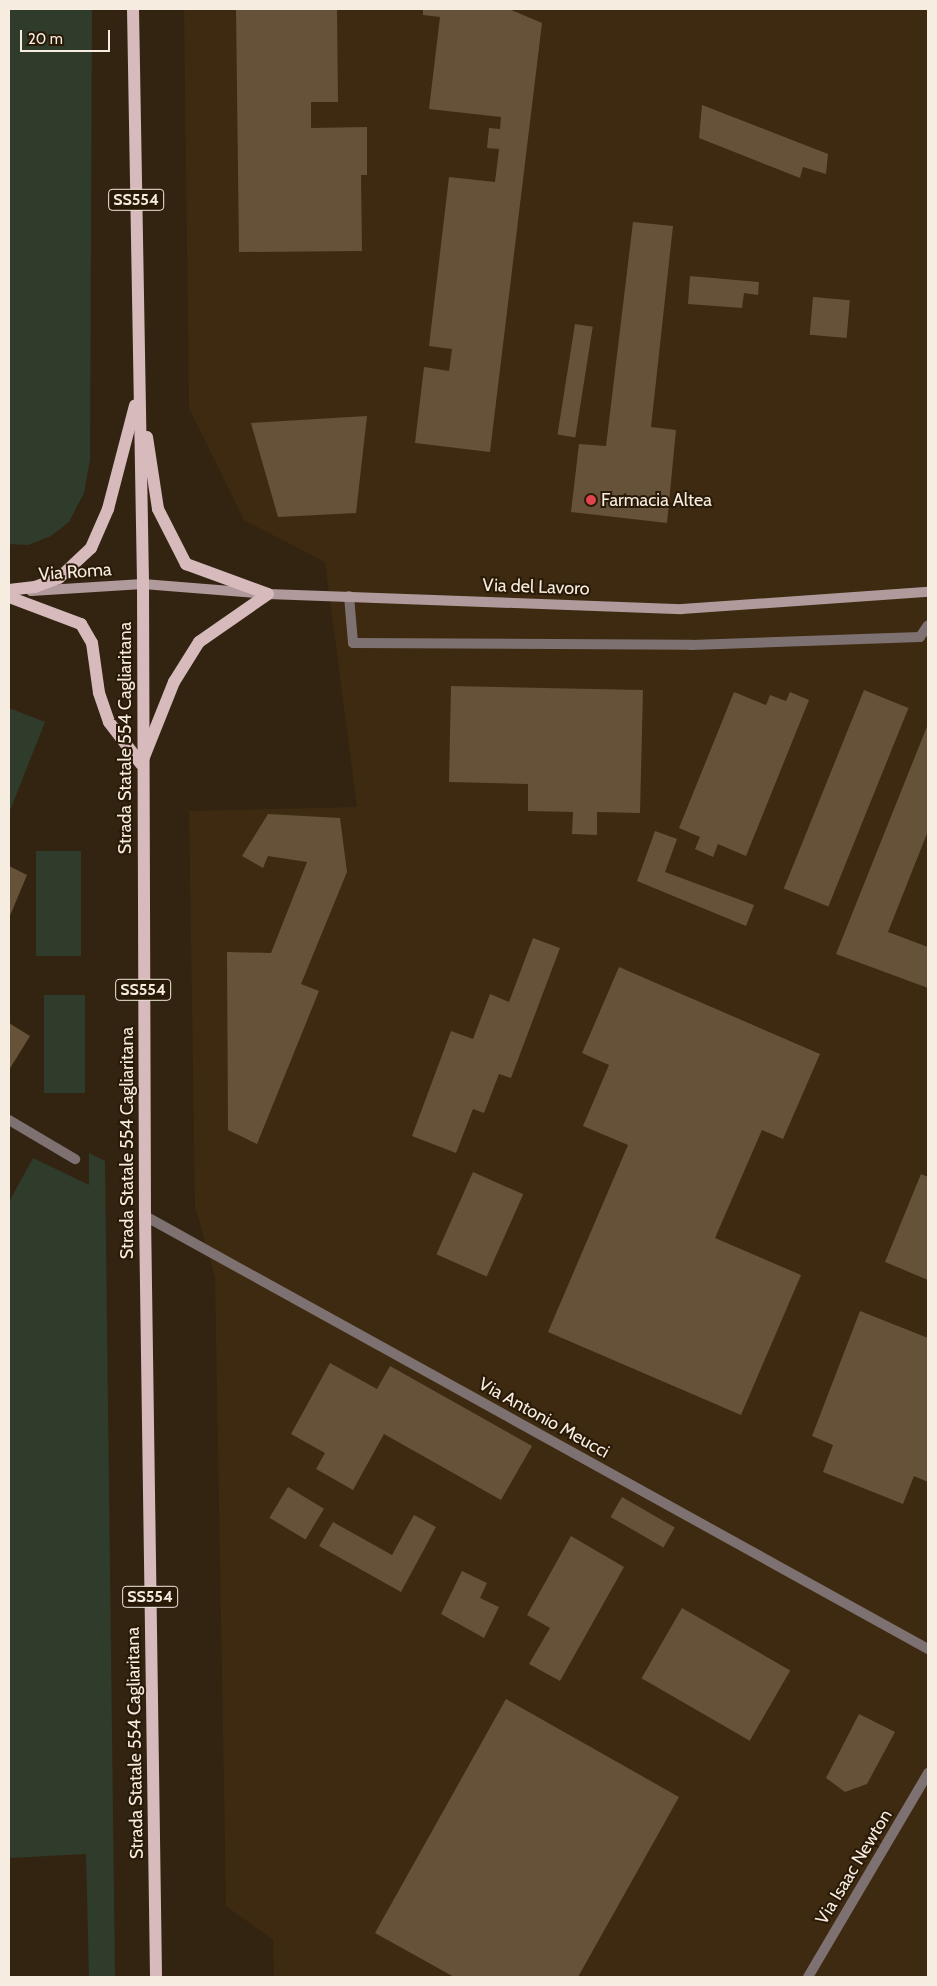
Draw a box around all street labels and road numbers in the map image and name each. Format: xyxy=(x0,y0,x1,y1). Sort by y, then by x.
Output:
road number: SS554 xyxy=(107,186,165,214)
street label: Via Roma xyxy=(38,559,112,585)
street label: Via del Lavoro xyxy=(482,574,590,600)
street label: Strada Statale 554 Cagliaritana xyxy=(114,622,136,854)
road number: SS554 xyxy=(114,976,172,1004)
street label: Strada Statale 554 Cagliaritana xyxy=(116,1027,138,1259)
street label: Via Antonio Meucci xyxy=(475,1373,613,1463)
road number: SS554 xyxy=(121,1584,179,1610)
street label: Strada Statale 554 Cagliaritana xyxy=(122,1627,148,1859)
street label: Via Isaac Newton xyxy=(811,1806,897,1928)

